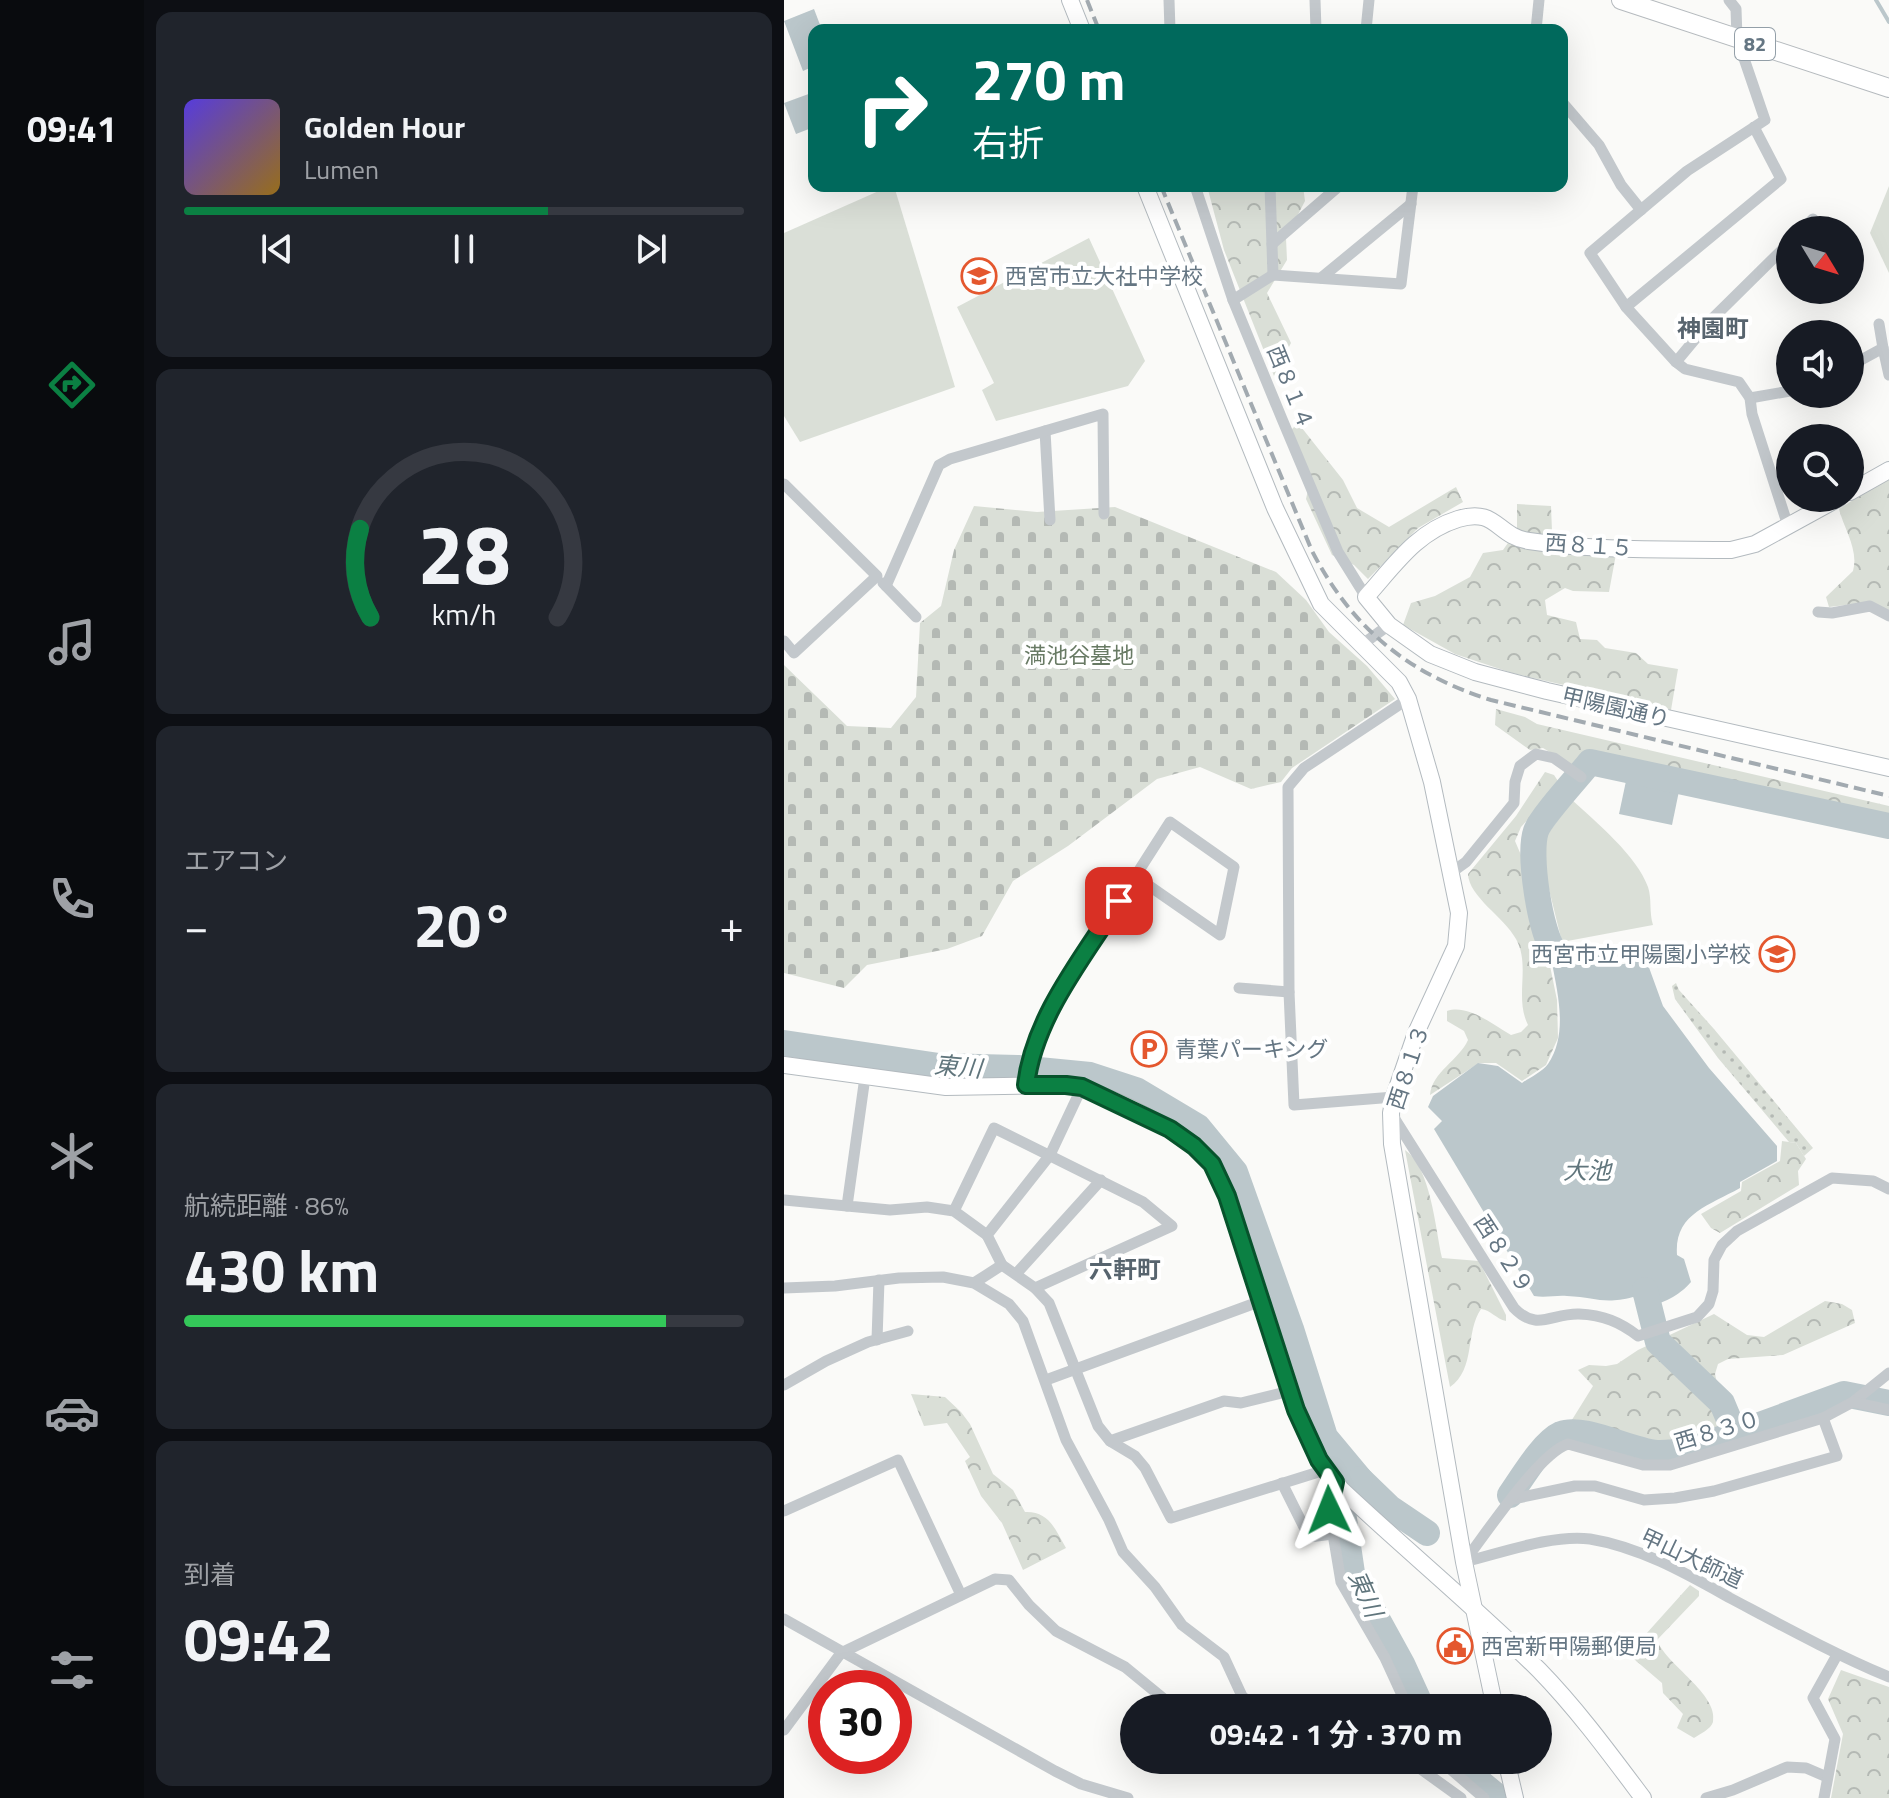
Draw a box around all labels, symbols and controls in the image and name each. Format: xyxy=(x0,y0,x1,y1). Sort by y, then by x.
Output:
road number: 82 xyxy=(1735,28,1775,60)
text: 270 m xyxy=(972,37,1125,122)
icon: right xyxy=(840,56,944,160)
text: 09:41 xyxy=(27,101,117,156)
text: Golden Hour xyxy=(304,104,465,150)
text: 右折 xyxy=(972,115,1044,170)
text: Lumen xyxy=(304,150,379,189)
north arrow xyxy=(1776,216,1864,304)
map controls xyxy=(1776,216,1864,512)
icon: previous xyxy=(255,227,299,271)
icon: pause xyxy=(442,227,486,271)
icon: next xyxy=(629,227,673,271)
school or university icon: 西宮市立大社中学校 xyxy=(960,257,998,295)
place label: 西宮市立大社中学校 xyxy=(1005,259,1203,293)
district label: 神園町 xyxy=(1677,310,1749,346)
button: sound xyxy=(1776,320,1864,408)
street label: 西８１４ xyxy=(1259,340,1323,434)
icon: directions xyxy=(44,357,100,413)
button: search xyxy=(1776,424,1864,512)
text: 28 xyxy=(417,489,511,615)
street label: 西８１５ xyxy=(1544,525,1634,565)
text: km/h xyxy=(432,593,496,636)
icon: music xyxy=(44,614,100,670)
park label: 満池谷墓地 xyxy=(1024,638,1134,672)
street label: 甲陽園通り xyxy=(1559,678,1673,736)
text: エアコン xyxy=(184,841,288,880)
pin xyxy=(1085,867,1153,935)
icon: phone xyxy=(44,871,100,927)
text: 20° xyxy=(414,879,514,970)
icon: arrive xyxy=(1097,879,1141,923)
text: − xyxy=(184,892,209,959)
text: + xyxy=(719,892,744,959)
school or university icon: 西宮市立甲陽園小学校 xyxy=(1758,935,1796,973)
place label: 西宮市立甲陽園小学校 xyxy=(1531,937,1751,971)
street label: 西８１３ xyxy=(1378,1020,1438,1114)
parking icon: 青葉パーキング xyxy=(1130,1030,1168,1068)
place label: 青葉パーキング xyxy=(1175,1032,1328,1066)
water label: 東川 xyxy=(933,1046,987,1086)
icon: climate xyxy=(44,1128,100,1184)
water label: 大池 xyxy=(1563,1152,1613,1188)
text: 航続距離 · 86% xyxy=(184,1186,349,1225)
street label: 西８２９ xyxy=(1466,1208,1542,1300)
text: 430 km xyxy=(184,1224,379,1315)
district label: 六軒町 xyxy=(1089,1251,1161,1287)
icon: car xyxy=(44,1385,100,1441)
street label: 西８３０ xyxy=(1670,1401,1764,1459)
position arrow xyxy=(1287,1468,1371,1552)
street label: 甲山大師道 xyxy=(1635,1519,1749,1597)
text: 到着 xyxy=(184,1555,236,1594)
water label: 東川 xyxy=(1340,1564,1393,1626)
text: 09:42 xyxy=(184,1593,334,1684)
public building icon: 西宮新甲陽郵便局 xyxy=(1436,1627,1474,1665)
place label: 西宮新甲陽郵便局 xyxy=(1481,1629,1657,1663)
icon: filters xyxy=(44,1642,100,1698)
speed limit sign: 30 xyxy=(808,1670,912,1774)
text: 09:42 · 1 分 · 370 m xyxy=(1210,1711,1462,1757)

